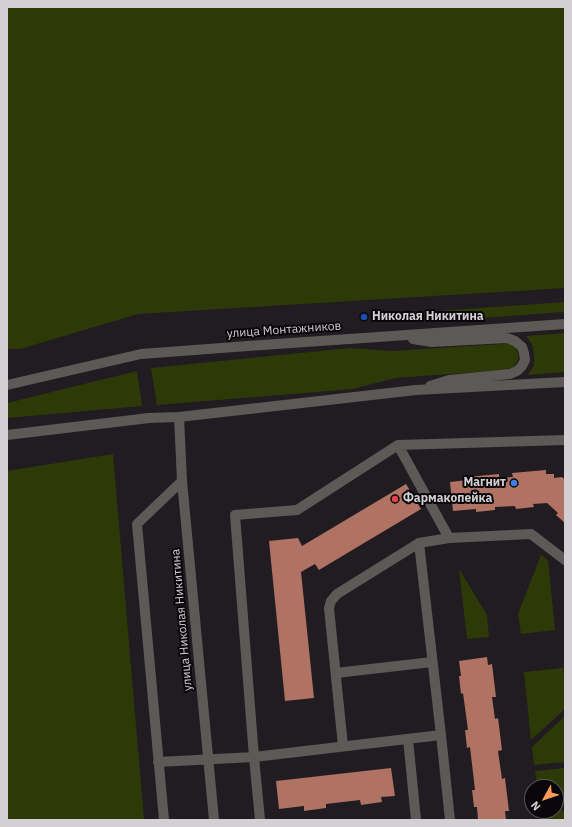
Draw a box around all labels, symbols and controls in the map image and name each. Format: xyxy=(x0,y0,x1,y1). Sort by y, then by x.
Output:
place label: Николая Никитина xyxy=(372,310,484,324)
marker: Николая Никитина xyxy=(359,312,369,322)
street label: улица Монтажников xyxy=(226,319,342,341)
place label: Магнит xyxy=(463,476,506,490)
marker: Магнит xyxy=(509,478,519,488)
place label: Фармакопейка xyxy=(403,492,492,506)
marker: Фармакопейка xyxy=(390,494,400,504)
street label: улица Николая Никитина xyxy=(169,548,195,692)
north arrow xyxy=(524,779,564,819)
text: N xyxy=(528,799,543,814)

